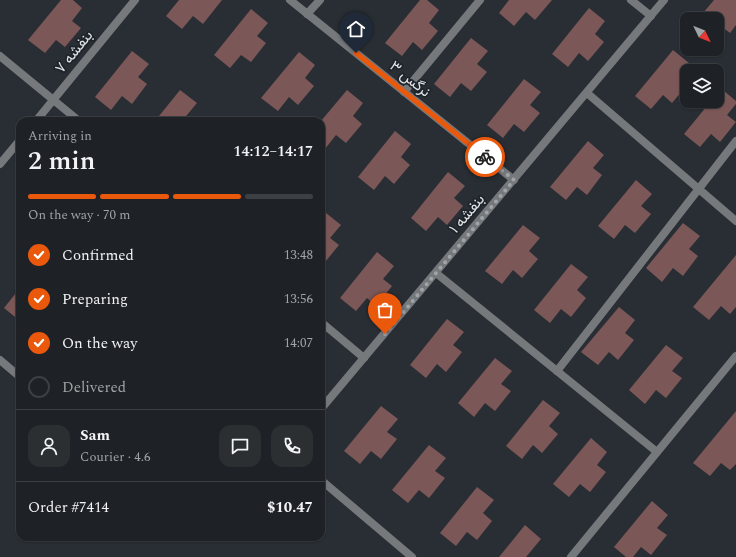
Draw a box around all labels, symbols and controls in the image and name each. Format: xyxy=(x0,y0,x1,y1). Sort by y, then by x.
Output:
pin xyxy=(339,12,373,53)
north arrow xyxy=(680,12,724,56)
map controls xyxy=(680,12,724,108)
icon: home xyxy=(345,18,367,40)
street label: بنفشه ۷ xyxy=(49,25,99,79)
street label: نرگس ۳ xyxy=(384,55,436,103)
button: layers xyxy=(680,64,724,108)
text: Arriving in xyxy=(28,126,92,146)
courier xyxy=(465,137,505,177)
text: 14:12–14:17 xyxy=(233,140,313,163)
text: 2 min xyxy=(28,141,95,181)
icon: bike xyxy=(474,146,496,168)
street label: بنفشه ۱ xyxy=(444,189,490,239)
text: On the way · 70 m xyxy=(28,205,131,225)
icon: check xyxy=(28,244,50,266)
text: Confirmed xyxy=(62,244,134,267)
text: 13:48 xyxy=(284,245,313,265)
icon: check xyxy=(28,288,50,310)
text: Preparing xyxy=(62,288,128,311)
text: 13:56 xyxy=(284,289,313,309)
pin xyxy=(368,293,402,334)
icon: bag xyxy=(374,299,396,321)
icon: check xyxy=(28,332,50,354)
text: On the way xyxy=(62,332,137,355)
text: 14:07 xyxy=(284,333,313,353)
text: Delivered xyxy=(62,376,126,399)
text: Sam xyxy=(80,424,110,447)
button: person xyxy=(28,425,70,467)
button: chat xyxy=(219,425,261,467)
button: phone xyxy=(271,425,313,467)
text: Courier · 4.6 xyxy=(80,447,150,467)
text: Order #7414 xyxy=(28,496,109,519)
text: $10.47 xyxy=(267,496,313,519)

